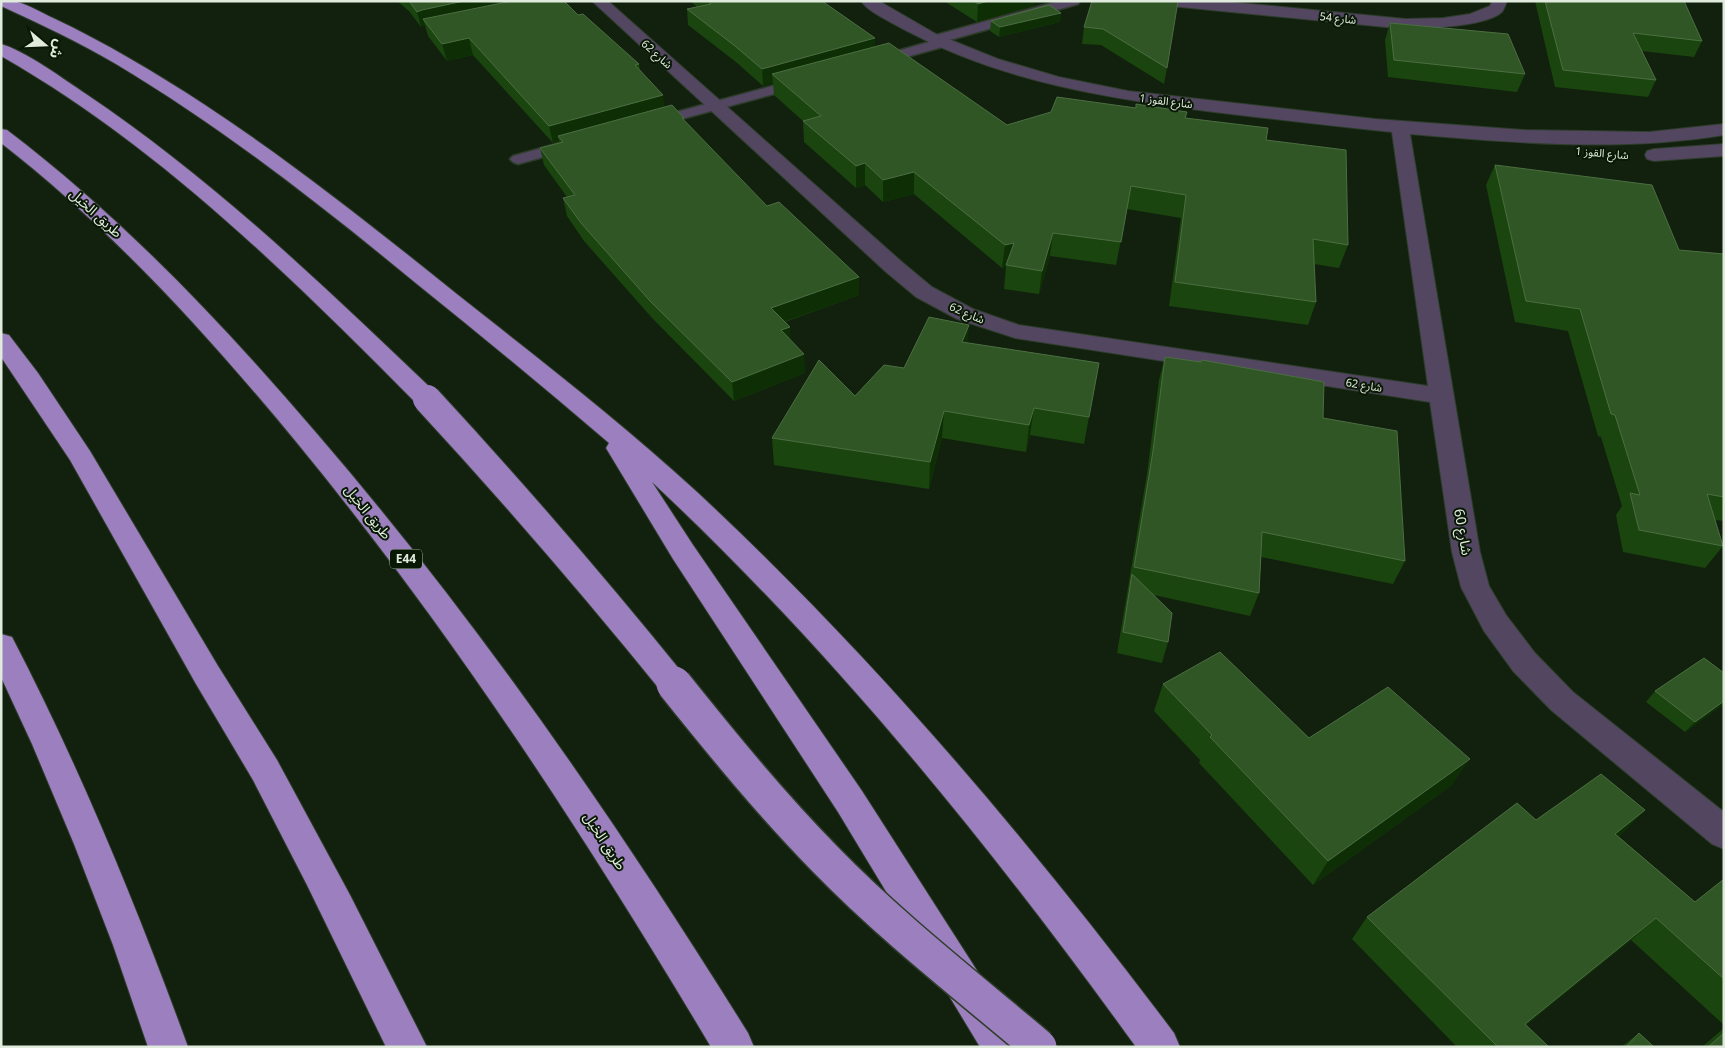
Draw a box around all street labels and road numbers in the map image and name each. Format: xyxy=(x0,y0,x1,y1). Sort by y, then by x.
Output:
street label: شارع 54 xyxy=(1319,8,1358,28)
street label: شارع 62 xyxy=(638,36,676,73)
street label: شارع القوز 1 xyxy=(1138,90,1194,112)
street label: شارع القوز 1 xyxy=(1575,143,1630,163)
street label: طريق الخيل xyxy=(65,184,127,242)
street label: شارع 62 xyxy=(947,298,987,328)
street label: شارع 62 xyxy=(1345,374,1384,396)
street label: طريق الخيل xyxy=(340,480,396,544)
street label: شارع 60 xyxy=(1448,507,1477,557)
road number: E44 xyxy=(390,550,422,568)
street label: طريق الخيل xyxy=(579,808,631,874)

